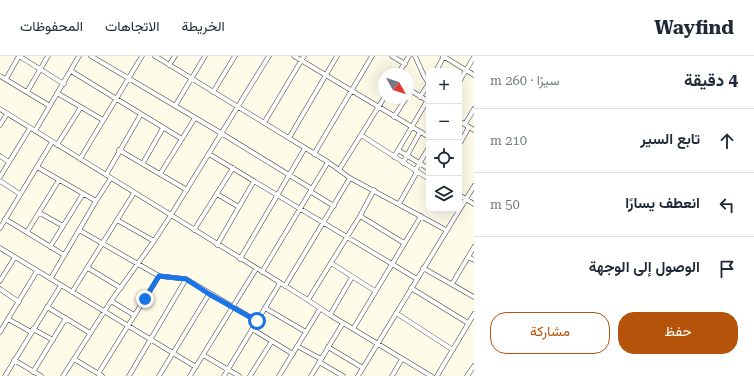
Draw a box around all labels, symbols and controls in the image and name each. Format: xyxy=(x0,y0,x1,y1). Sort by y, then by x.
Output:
text: Wayfind xyxy=(654,16,734,39)
text: المحفوظات xyxy=(20,18,83,34)
text: الاتجاهات xyxy=(105,18,159,34)
text: الخريطة xyxy=(181,18,225,34)
north arrow xyxy=(378,68,414,104)
map controls xyxy=(426,68,462,212)
button: + xyxy=(426,68,462,104)
text: 4 دقيقة xyxy=(684,70,738,90)
text: سيرًا · 260 m xyxy=(490,73,559,88)
button: − xyxy=(426,104,462,140)
text: تابع السير xyxy=(640,130,700,148)
icon: ahead xyxy=(716,130,738,152)
text: 210 m xyxy=(490,133,527,148)
button: locate xyxy=(426,140,462,176)
button: layers xyxy=(426,176,462,212)
text: انعطف يسارًا xyxy=(625,194,700,212)
icon: left xyxy=(716,194,738,216)
text: 50 m xyxy=(490,197,520,212)
text: الوصول إلى الوجهة xyxy=(589,258,700,276)
icon: arrive xyxy=(716,258,738,280)
route end xyxy=(136,290,154,308)
route start xyxy=(248,312,266,330)
button: مشاركة xyxy=(490,312,610,354)
button: حفظ xyxy=(618,312,738,354)

